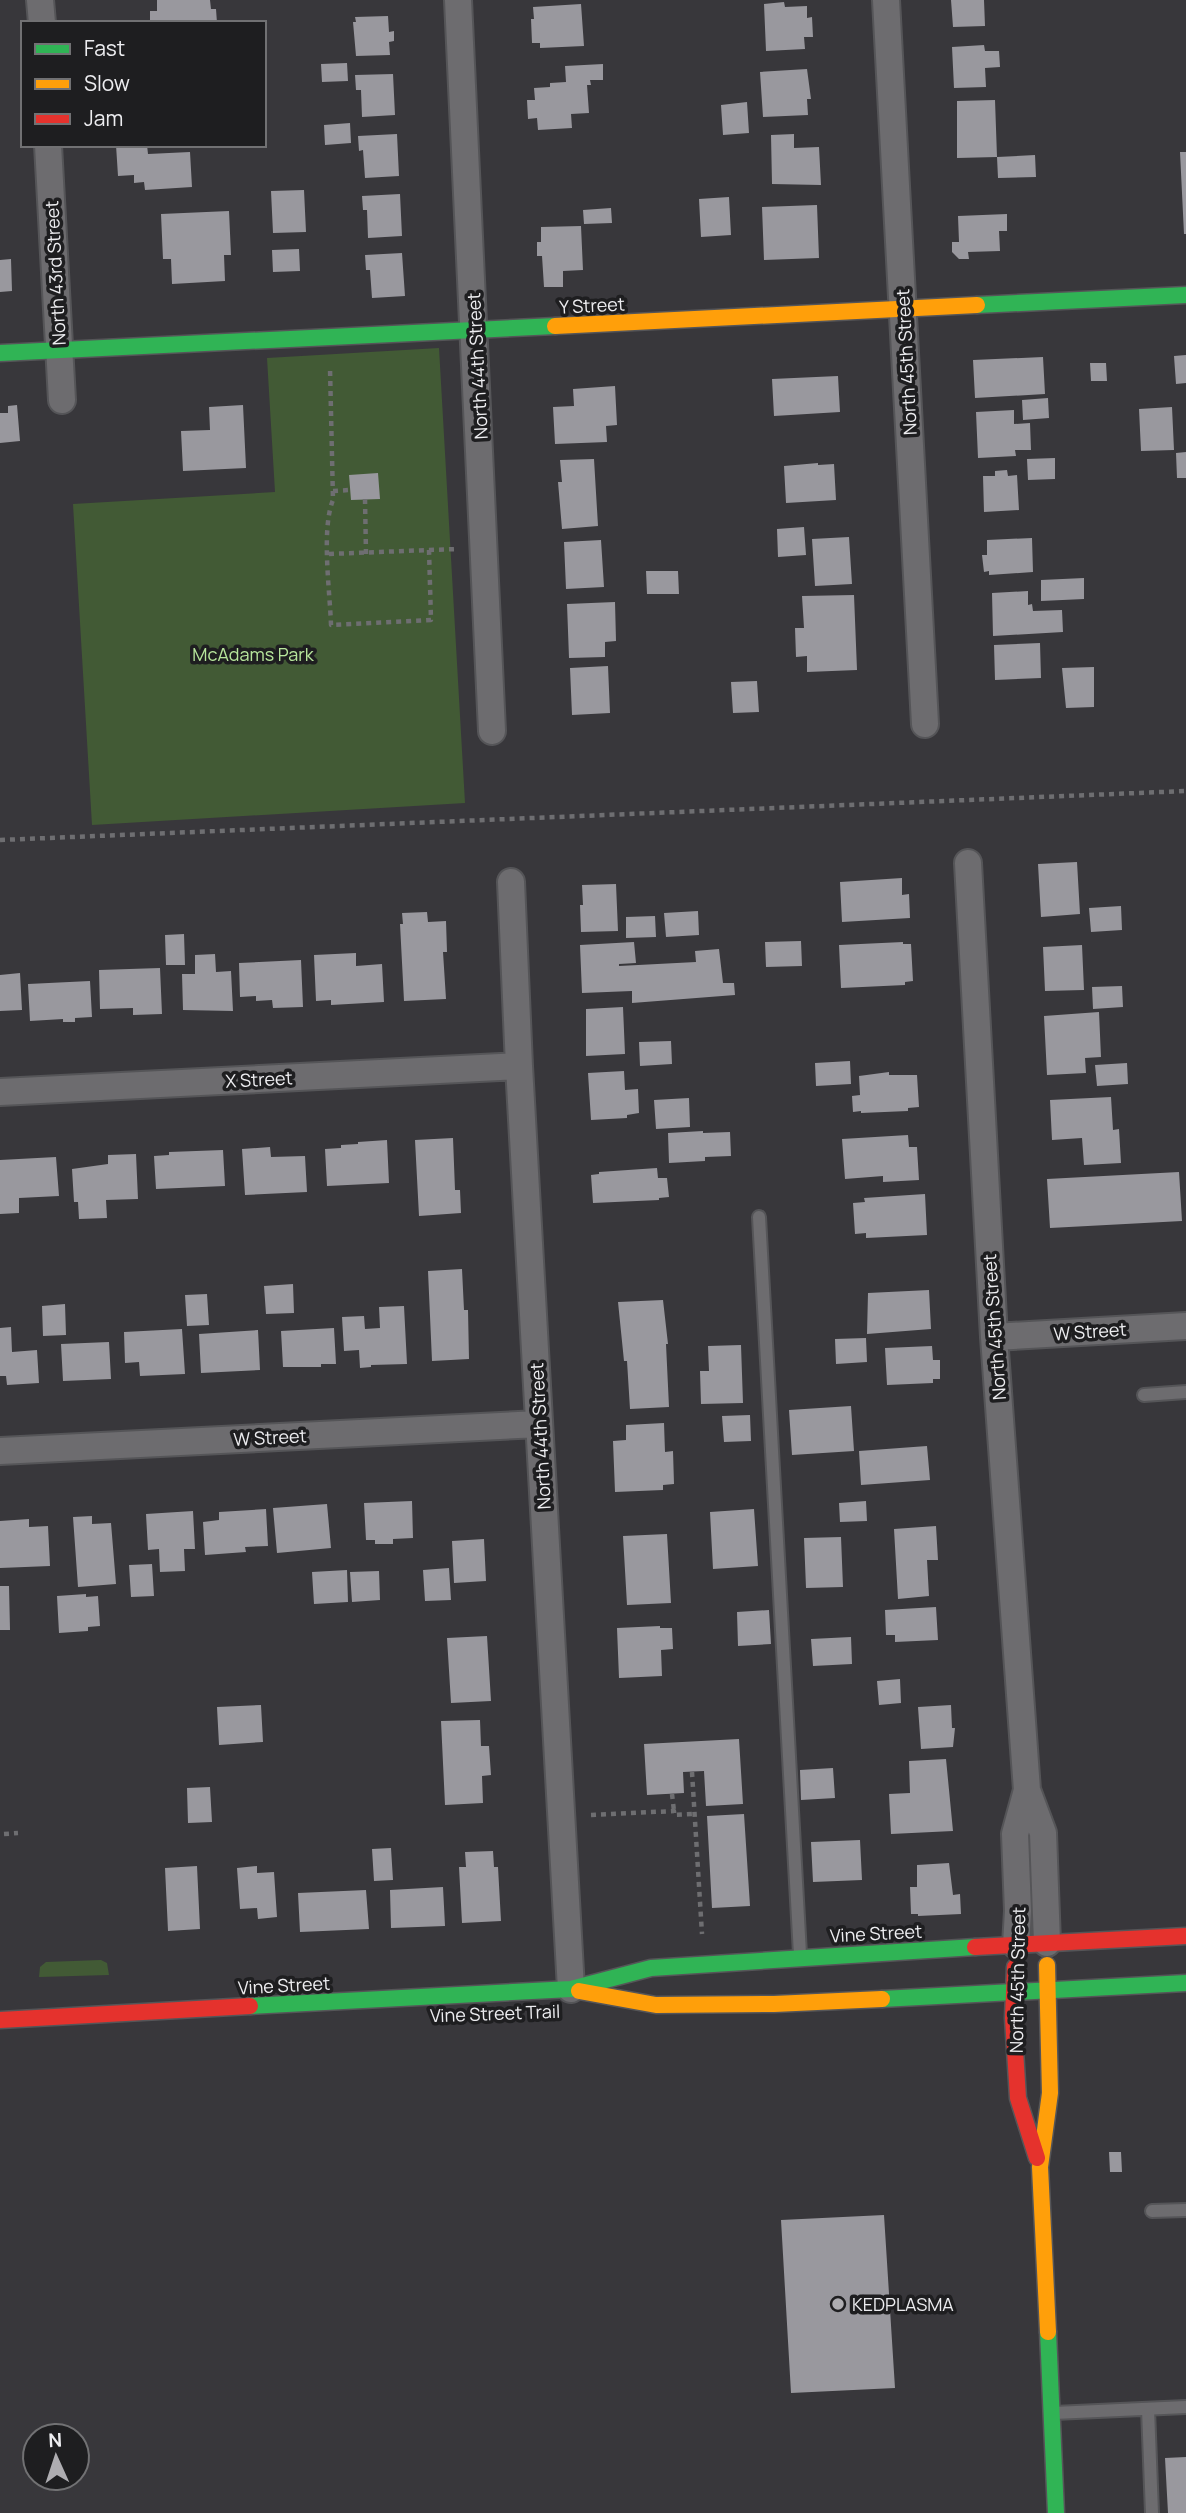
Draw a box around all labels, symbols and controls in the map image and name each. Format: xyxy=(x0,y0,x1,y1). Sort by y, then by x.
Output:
legend xyxy=(21,21,266,147)
text: Fast xyxy=(84,34,125,62)
text: Slow xyxy=(84,69,130,97)
text: Jam xyxy=(84,104,123,132)
street label: North 43rd Street xyxy=(39,200,71,346)
street label: North 45th Street xyxy=(890,288,922,436)
street label: Y Street xyxy=(559,291,625,319)
street label: North 44th Street xyxy=(461,292,493,440)
park label: McAdams Park xyxy=(192,642,315,666)
street label: X Street xyxy=(225,1065,293,1093)
street label: North 45th Street xyxy=(977,1253,1011,1401)
street label: W Street xyxy=(1053,1316,1127,1346)
street label: North 44th Street xyxy=(524,1362,556,1510)
street label: W Street xyxy=(233,1423,307,1451)
street label: North 45th Street xyxy=(1004,1907,1030,2053)
street label: Vine Street xyxy=(829,1919,923,1947)
street label: Vine Street xyxy=(237,1971,331,1999)
street label: Vine Street Trail xyxy=(429,1999,561,2027)
place label: KEDPLASMA xyxy=(852,2292,954,2316)
marker: KEDPLASMA xyxy=(830,2296,846,2312)
north arrow xyxy=(21,2422,91,2492)
text: N xyxy=(48,2427,63,2453)

